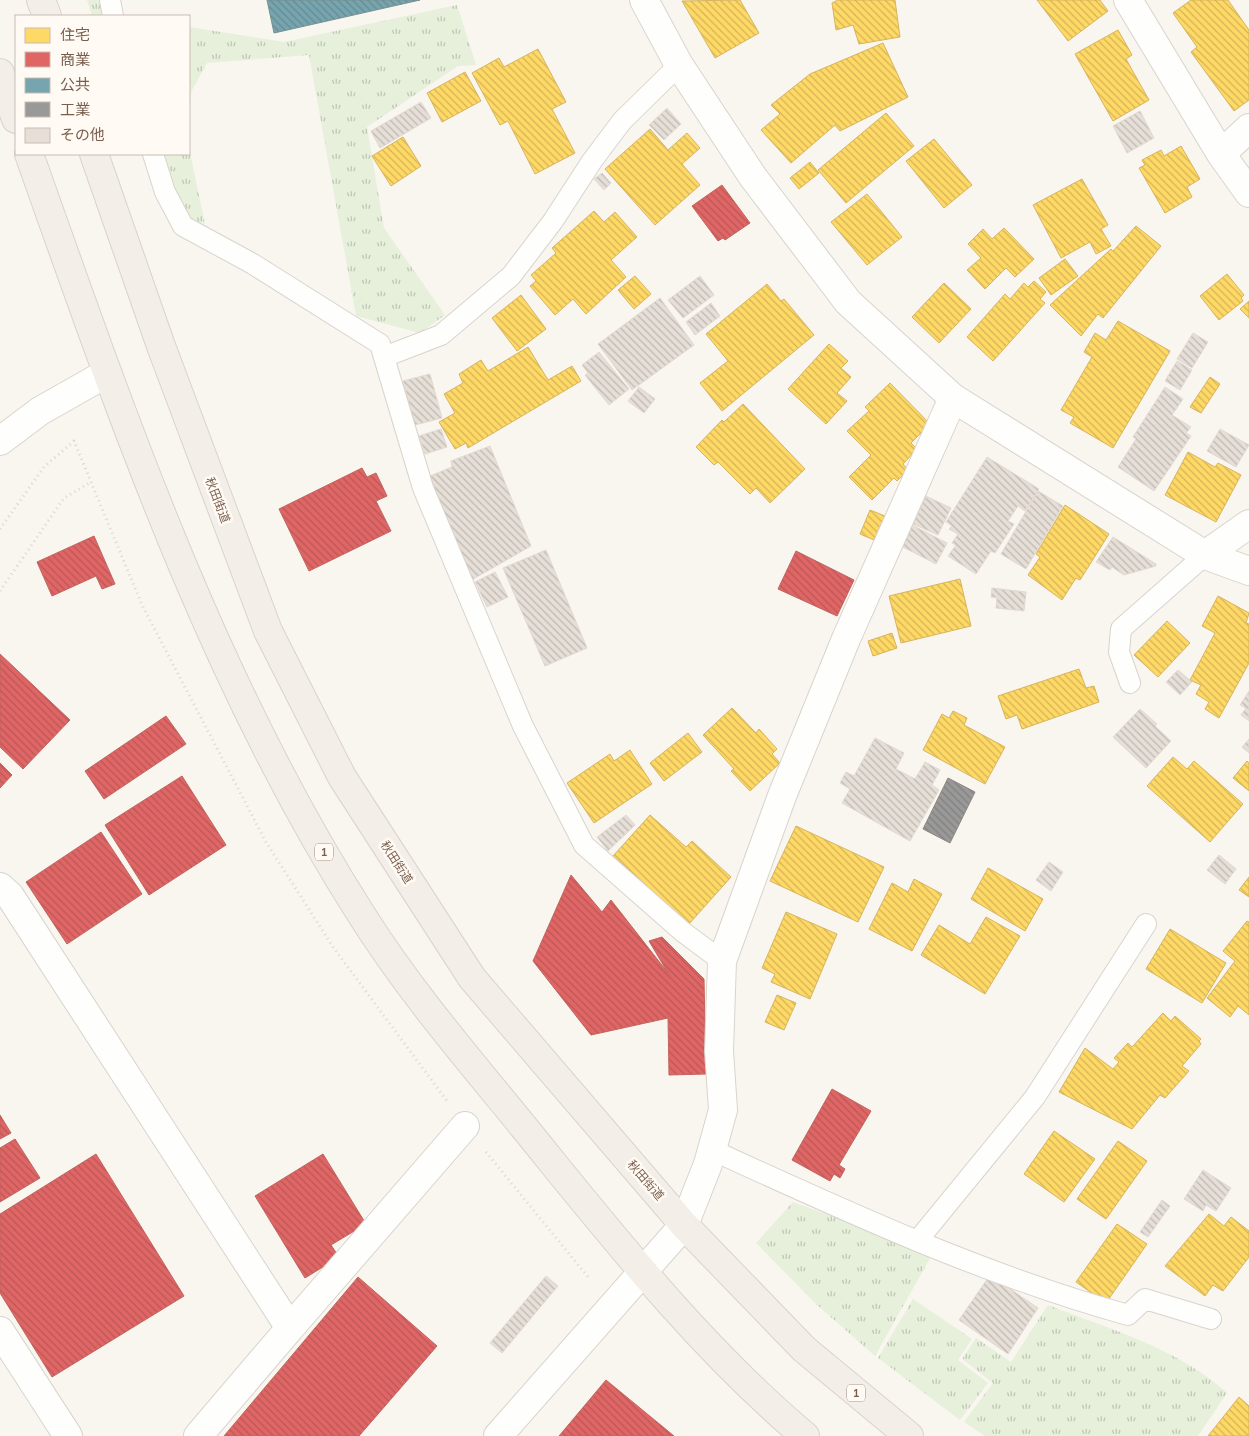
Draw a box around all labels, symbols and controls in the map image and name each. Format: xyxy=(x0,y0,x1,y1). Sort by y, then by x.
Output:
legend xyxy=(15,15,190,155)
text: 住宅 xyxy=(60,25,90,44)
text: 商業 xyxy=(60,50,90,69)
text: 公共 xyxy=(60,75,90,94)
text: 工業 xyxy=(60,100,90,119)
text: その他 xyxy=(60,125,105,144)
street label: 秋田街道 xyxy=(202,475,234,525)
street label: 秋田街道 xyxy=(378,838,416,886)
road number: 1 xyxy=(315,844,333,860)
street label: 秋田街道 xyxy=(625,1157,667,1203)
road number: 1 xyxy=(847,1385,865,1402)

